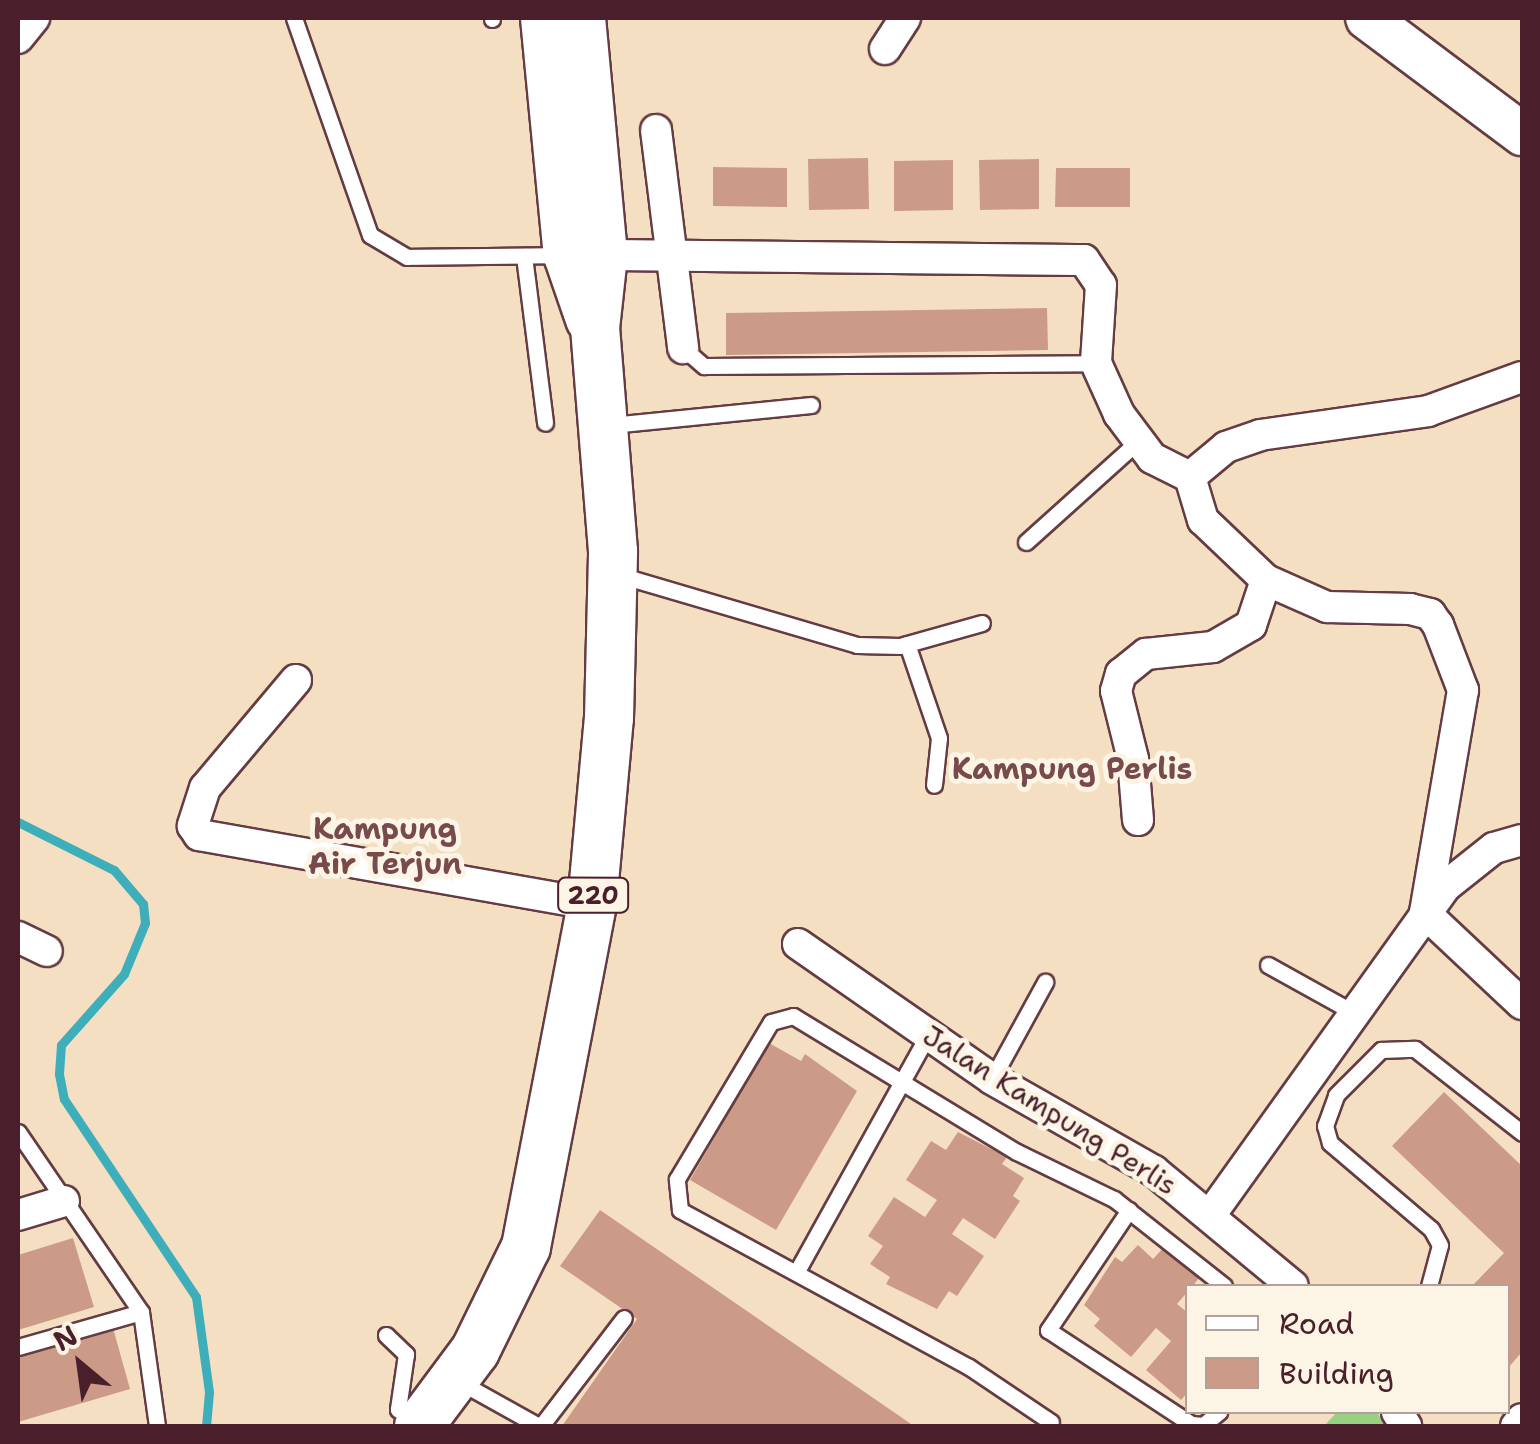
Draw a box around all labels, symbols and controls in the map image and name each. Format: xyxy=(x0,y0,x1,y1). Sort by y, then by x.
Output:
district label: Kampung Perlis xyxy=(952,751,1192,787)
district label: Kampung Air Terjun xyxy=(308,811,462,882)
road number: 220 xyxy=(556,875,630,915)
street label: Jalan Kampung Perlis xyxy=(917,1018,1183,1202)
legend xyxy=(1185,1284,1510,1414)
text: Road xyxy=(1279,1303,1354,1344)
north arrow xyxy=(30,1314,130,1414)
text: N xyxy=(47,1316,84,1360)
text: Building xyxy=(1279,1353,1394,1394)

